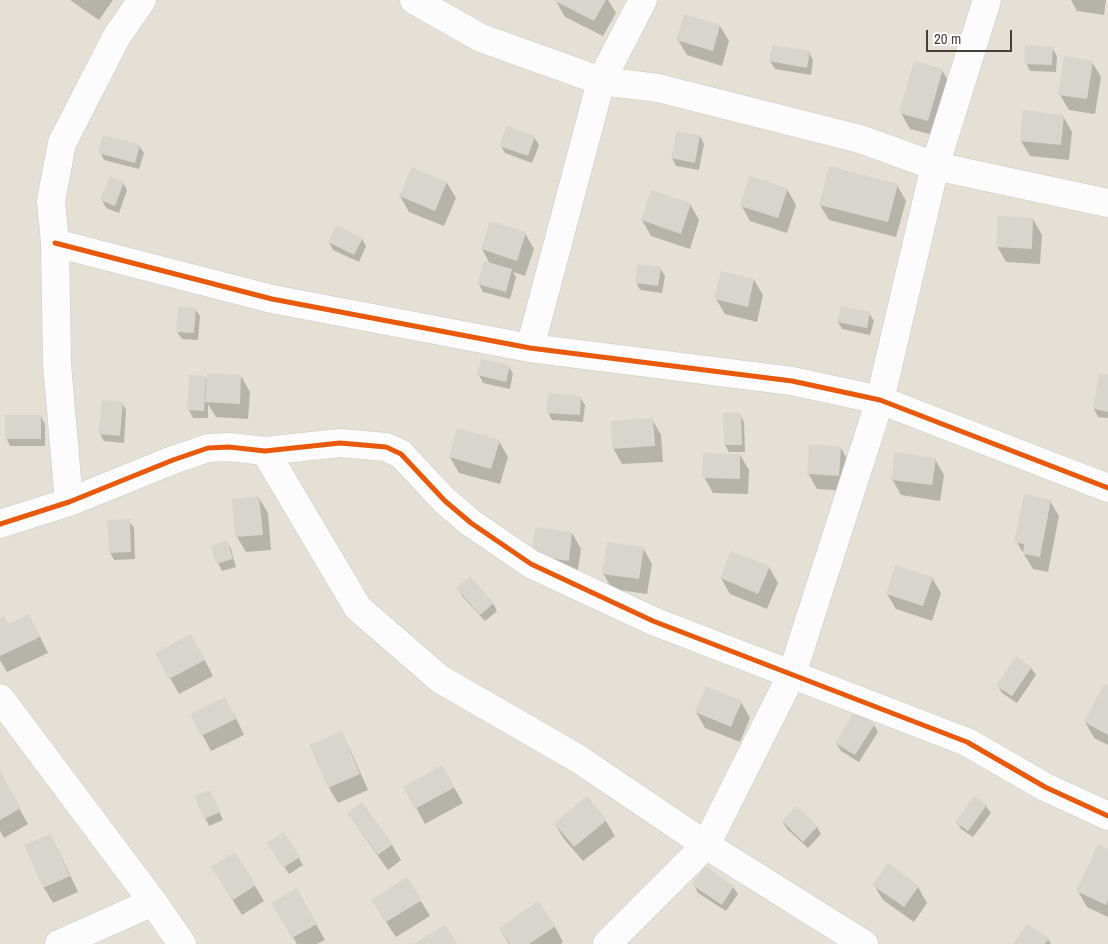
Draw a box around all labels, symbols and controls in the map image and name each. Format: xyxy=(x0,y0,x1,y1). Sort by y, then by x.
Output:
scale bar xyxy=(928,20,1014,52)
text: 20 m xyxy=(934,28,961,49)

